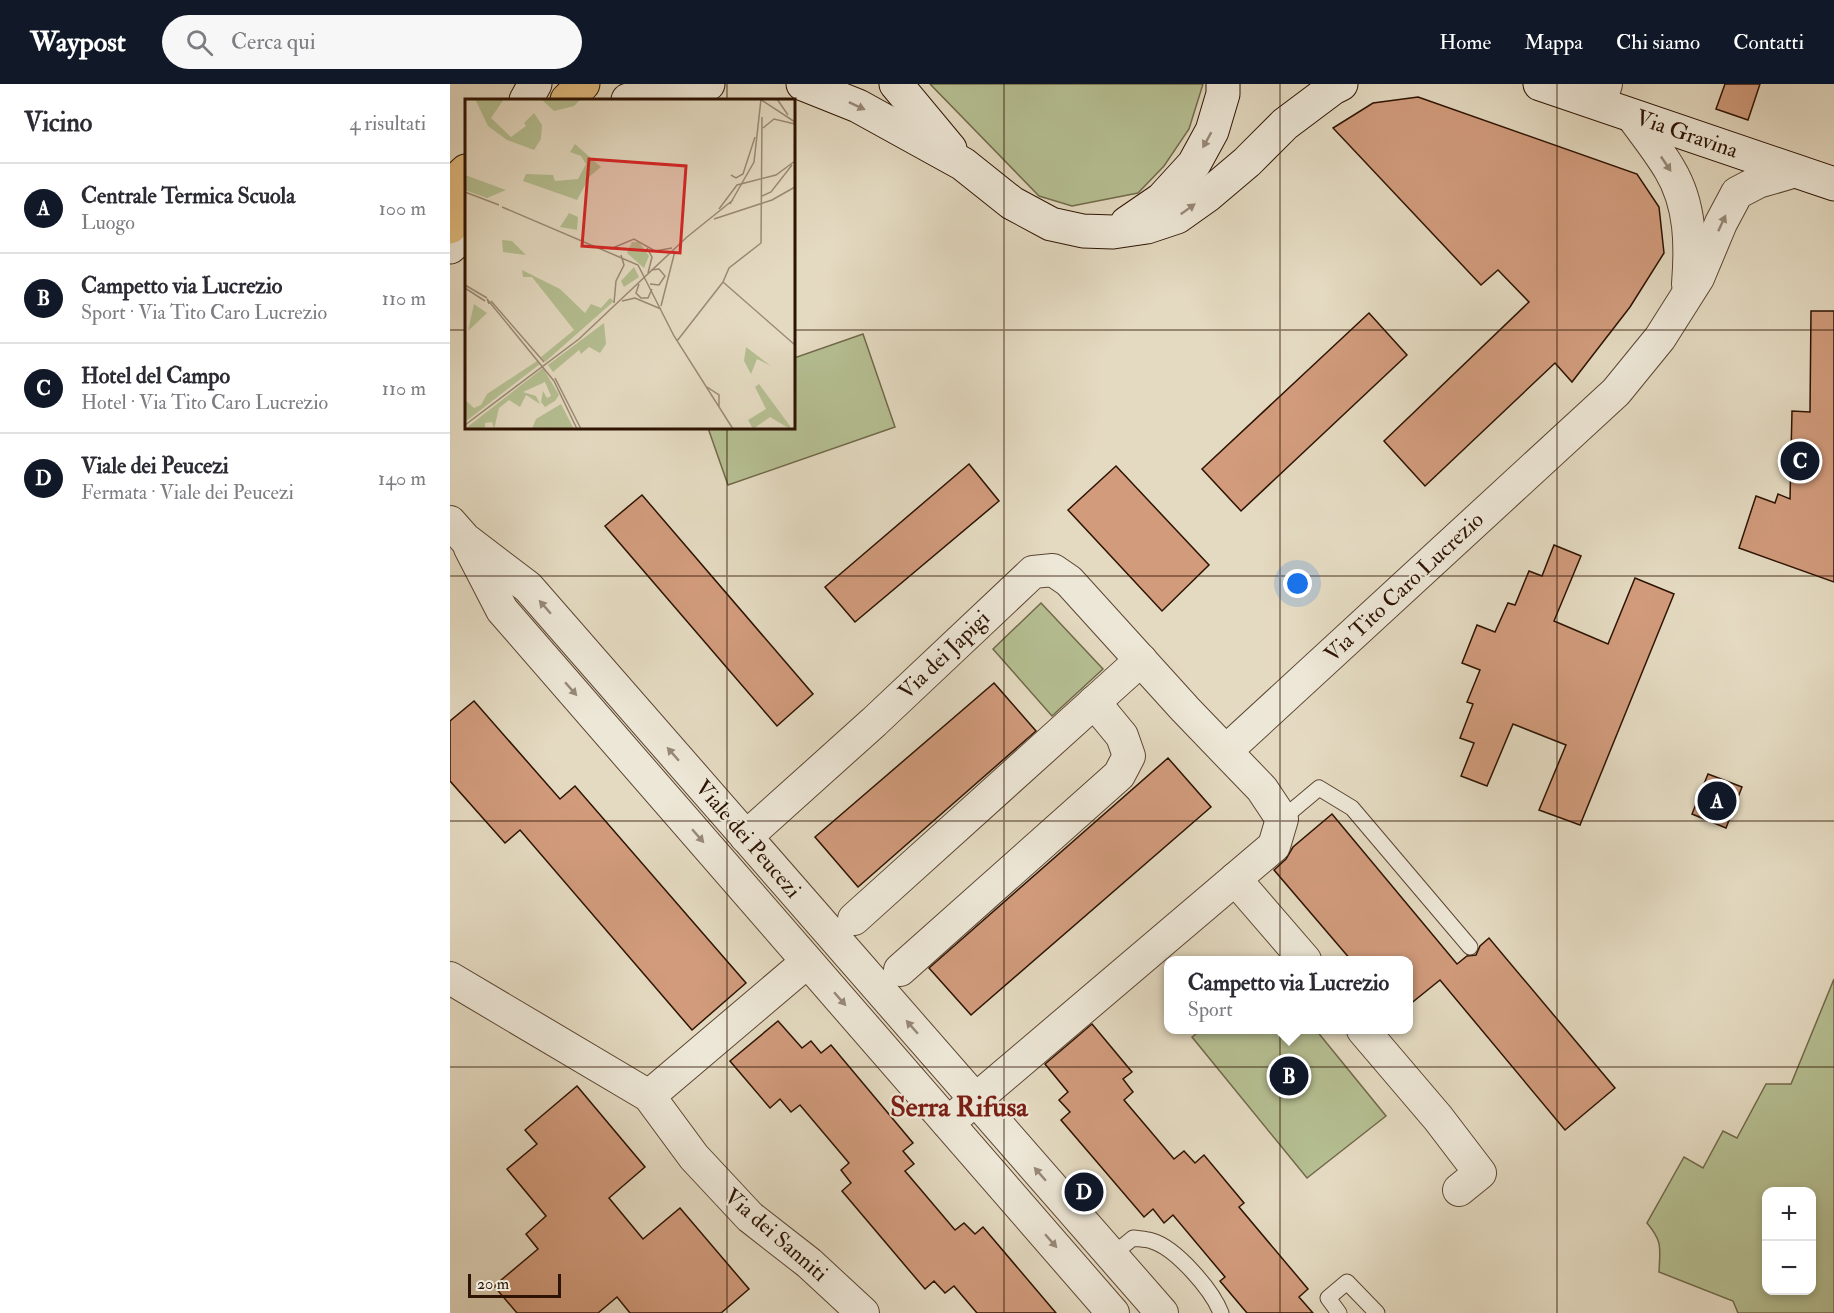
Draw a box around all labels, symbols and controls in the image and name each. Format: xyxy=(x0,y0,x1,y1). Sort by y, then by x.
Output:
search box xyxy=(162,15,582,69)
text: Waypost xyxy=(30,25,126,60)
icon: search xyxy=(183,26,216,59)
text: Cerca qui xyxy=(231,28,316,56)
text: Home xyxy=(1439,29,1491,56)
text: Mappa xyxy=(1524,29,1583,56)
text: Chi siamo xyxy=(1616,29,1700,56)
text: Contatti xyxy=(1733,29,1804,56)
inset map xyxy=(465,99,795,429)
one-way arrow xyxy=(849,102,866,111)
street label: Via Gravina xyxy=(1632,103,1743,165)
text: Vicino xyxy=(24,107,92,139)
text: 4 risultati xyxy=(350,111,426,136)
one-way arrow xyxy=(1202,132,1213,148)
one-way arrow xyxy=(1660,155,1672,171)
text: Centrale Termica Scuola xyxy=(81,182,295,210)
text: A xyxy=(37,196,50,221)
text: 100 m xyxy=(379,196,426,221)
one-way arrow xyxy=(1180,204,1196,215)
text: Luogo xyxy=(81,210,135,235)
one-way arrow xyxy=(1717,215,1726,232)
text: Campetto via Lucrezio xyxy=(81,272,282,300)
text: B xyxy=(37,286,50,311)
text: 110 m xyxy=(382,286,426,311)
text: Sport · Via Tito Caro Lucrezio xyxy=(81,300,327,325)
text: Hotel del Campo xyxy=(81,362,230,390)
text: C xyxy=(36,376,51,401)
text: 110 m xyxy=(382,376,426,401)
text: Hotel · Via Tito Caro Lucrezio xyxy=(81,390,328,415)
pin: C xyxy=(1780,438,1820,484)
text: Viale dei Peucezi xyxy=(81,452,229,480)
text: D xyxy=(35,466,52,491)
text: 140 m xyxy=(378,466,426,491)
text: Fermata · Viale dei Peucezi xyxy=(81,480,294,505)
street label: Via Tito Caro Lucrezio xyxy=(1318,506,1490,668)
your location xyxy=(1283,569,1312,598)
one-way arrow xyxy=(539,600,552,615)
street label: Via dei Japigi xyxy=(892,604,996,706)
one-way arrow xyxy=(564,681,577,697)
one-way arrow xyxy=(667,746,680,761)
street label: Viale dei Peucezi xyxy=(689,774,807,904)
pin: A xyxy=(1698,778,1736,824)
one-way arrow xyxy=(691,828,704,843)
popup xyxy=(1164,956,1413,1034)
text: Campetto via Lucrezio xyxy=(1188,969,1389,997)
one-way arrow xyxy=(833,991,846,1006)
text: Sport xyxy=(1188,997,1233,1022)
one-way arrow xyxy=(906,1020,919,1035)
pin: B xyxy=(1270,1054,1308,1098)
district label: Serra Rifusa xyxy=(890,1090,1029,1125)
one-way arrow xyxy=(1034,1166,1047,1182)
pin: D xyxy=(1064,1170,1104,1214)
street label: Via dei Sanniti xyxy=(718,1182,834,1288)
map controls xyxy=(1762,1187,1816,1295)
button: + xyxy=(1762,1187,1816,1241)
one-way arrow xyxy=(1044,1233,1057,1248)
button: − xyxy=(1762,1241,1816,1295)
scale bar xyxy=(468,1271,561,1298)
text: 20 m xyxy=(477,1274,509,1294)

